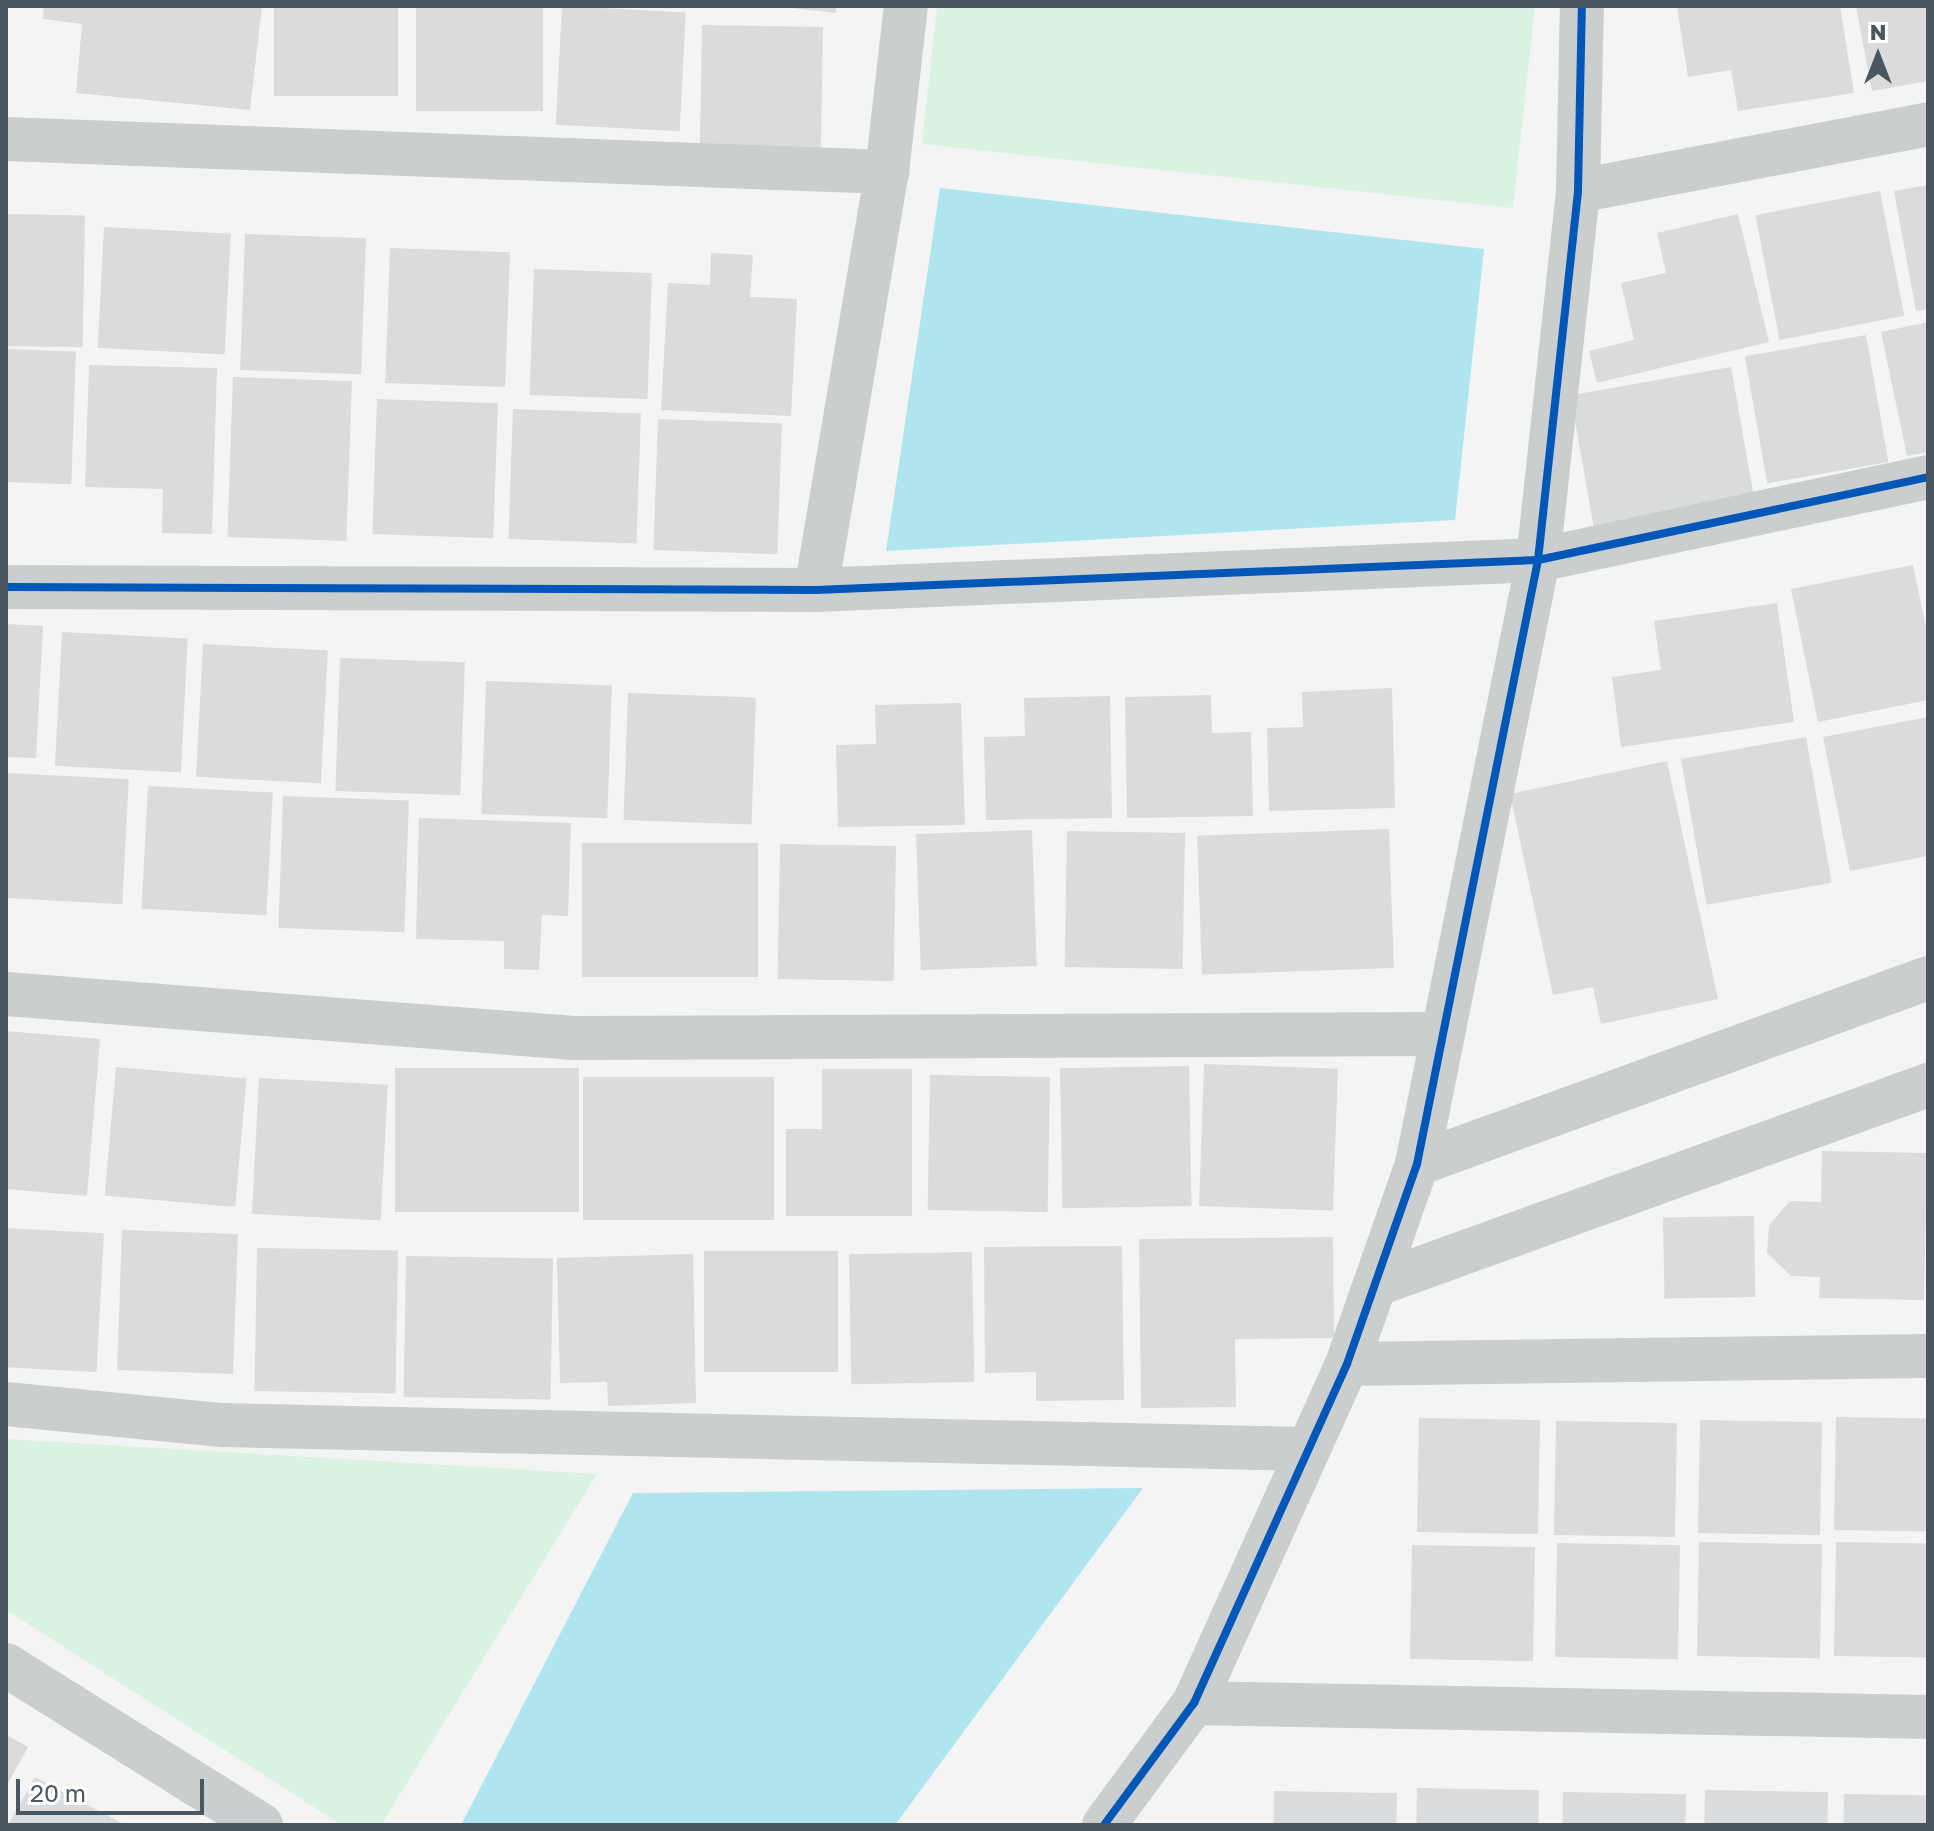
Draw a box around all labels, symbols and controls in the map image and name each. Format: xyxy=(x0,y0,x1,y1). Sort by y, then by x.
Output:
north arrow xyxy=(1838,16,1918,96)
text: N xyxy=(1870,18,1886,45)
scale bar xyxy=(20,1763,208,1813)
text: 20 m xyxy=(30,1778,86,1807)

